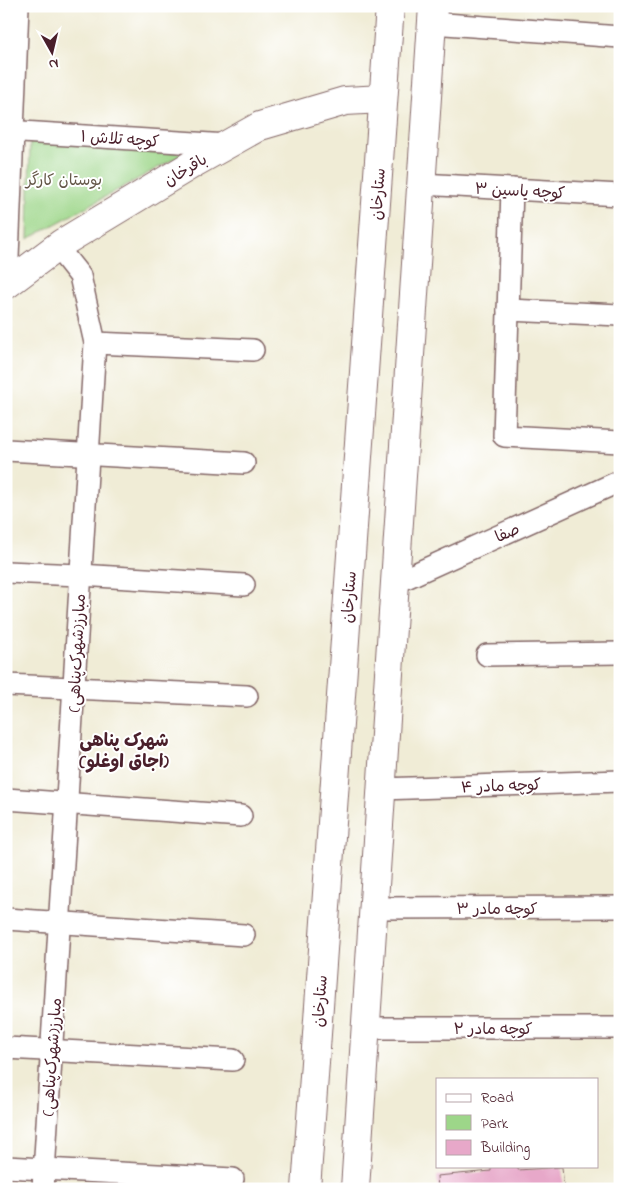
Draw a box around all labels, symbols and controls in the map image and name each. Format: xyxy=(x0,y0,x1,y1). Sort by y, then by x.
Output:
north arrow xyxy=(28,28,78,78)
text: N xyxy=(47,52,60,74)
street label: کوچه تلاش ۱ xyxy=(80,125,160,155)
street label: باقرخان xyxy=(160,148,212,193)
street label: ستارخان xyxy=(365,167,393,221)
park label: بوستان کارگر xyxy=(24,169,102,193)
street label: کوچه یاسین ۳ xyxy=(474,178,566,206)
street label: صفا xyxy=(492,518,524,550)
street label: ستارخان xyxy=(336,570,364,624)
street label: مبارز(شهرک‌پناهی) xyxy=(63,593,93,713)
district label: شهرک پناهی (اجاق اوغلو) xyxy=(79,729,170,776)
street label: کوچه مادر ۴ xyxy=(461,774,542,800)
street label: کوچه مادر ۳ xyxy=(456,898,538,922)
street label: ستارخان xyxy=(307,974,335,1028)
street label: مبارز(شهرک‌پناهی) xyxy=(37,997,69,1117)
street label: کوچه مادر ۲ xyxy=(453,1018,533,1042)
legend xyxy=(436,1078,598,1168)
text: Road xyxy=(481,1087,514,1109)
text: Park xyxy=(481,1113,509,1135)
text: Building xyxy=(480,1137,530,1160)

